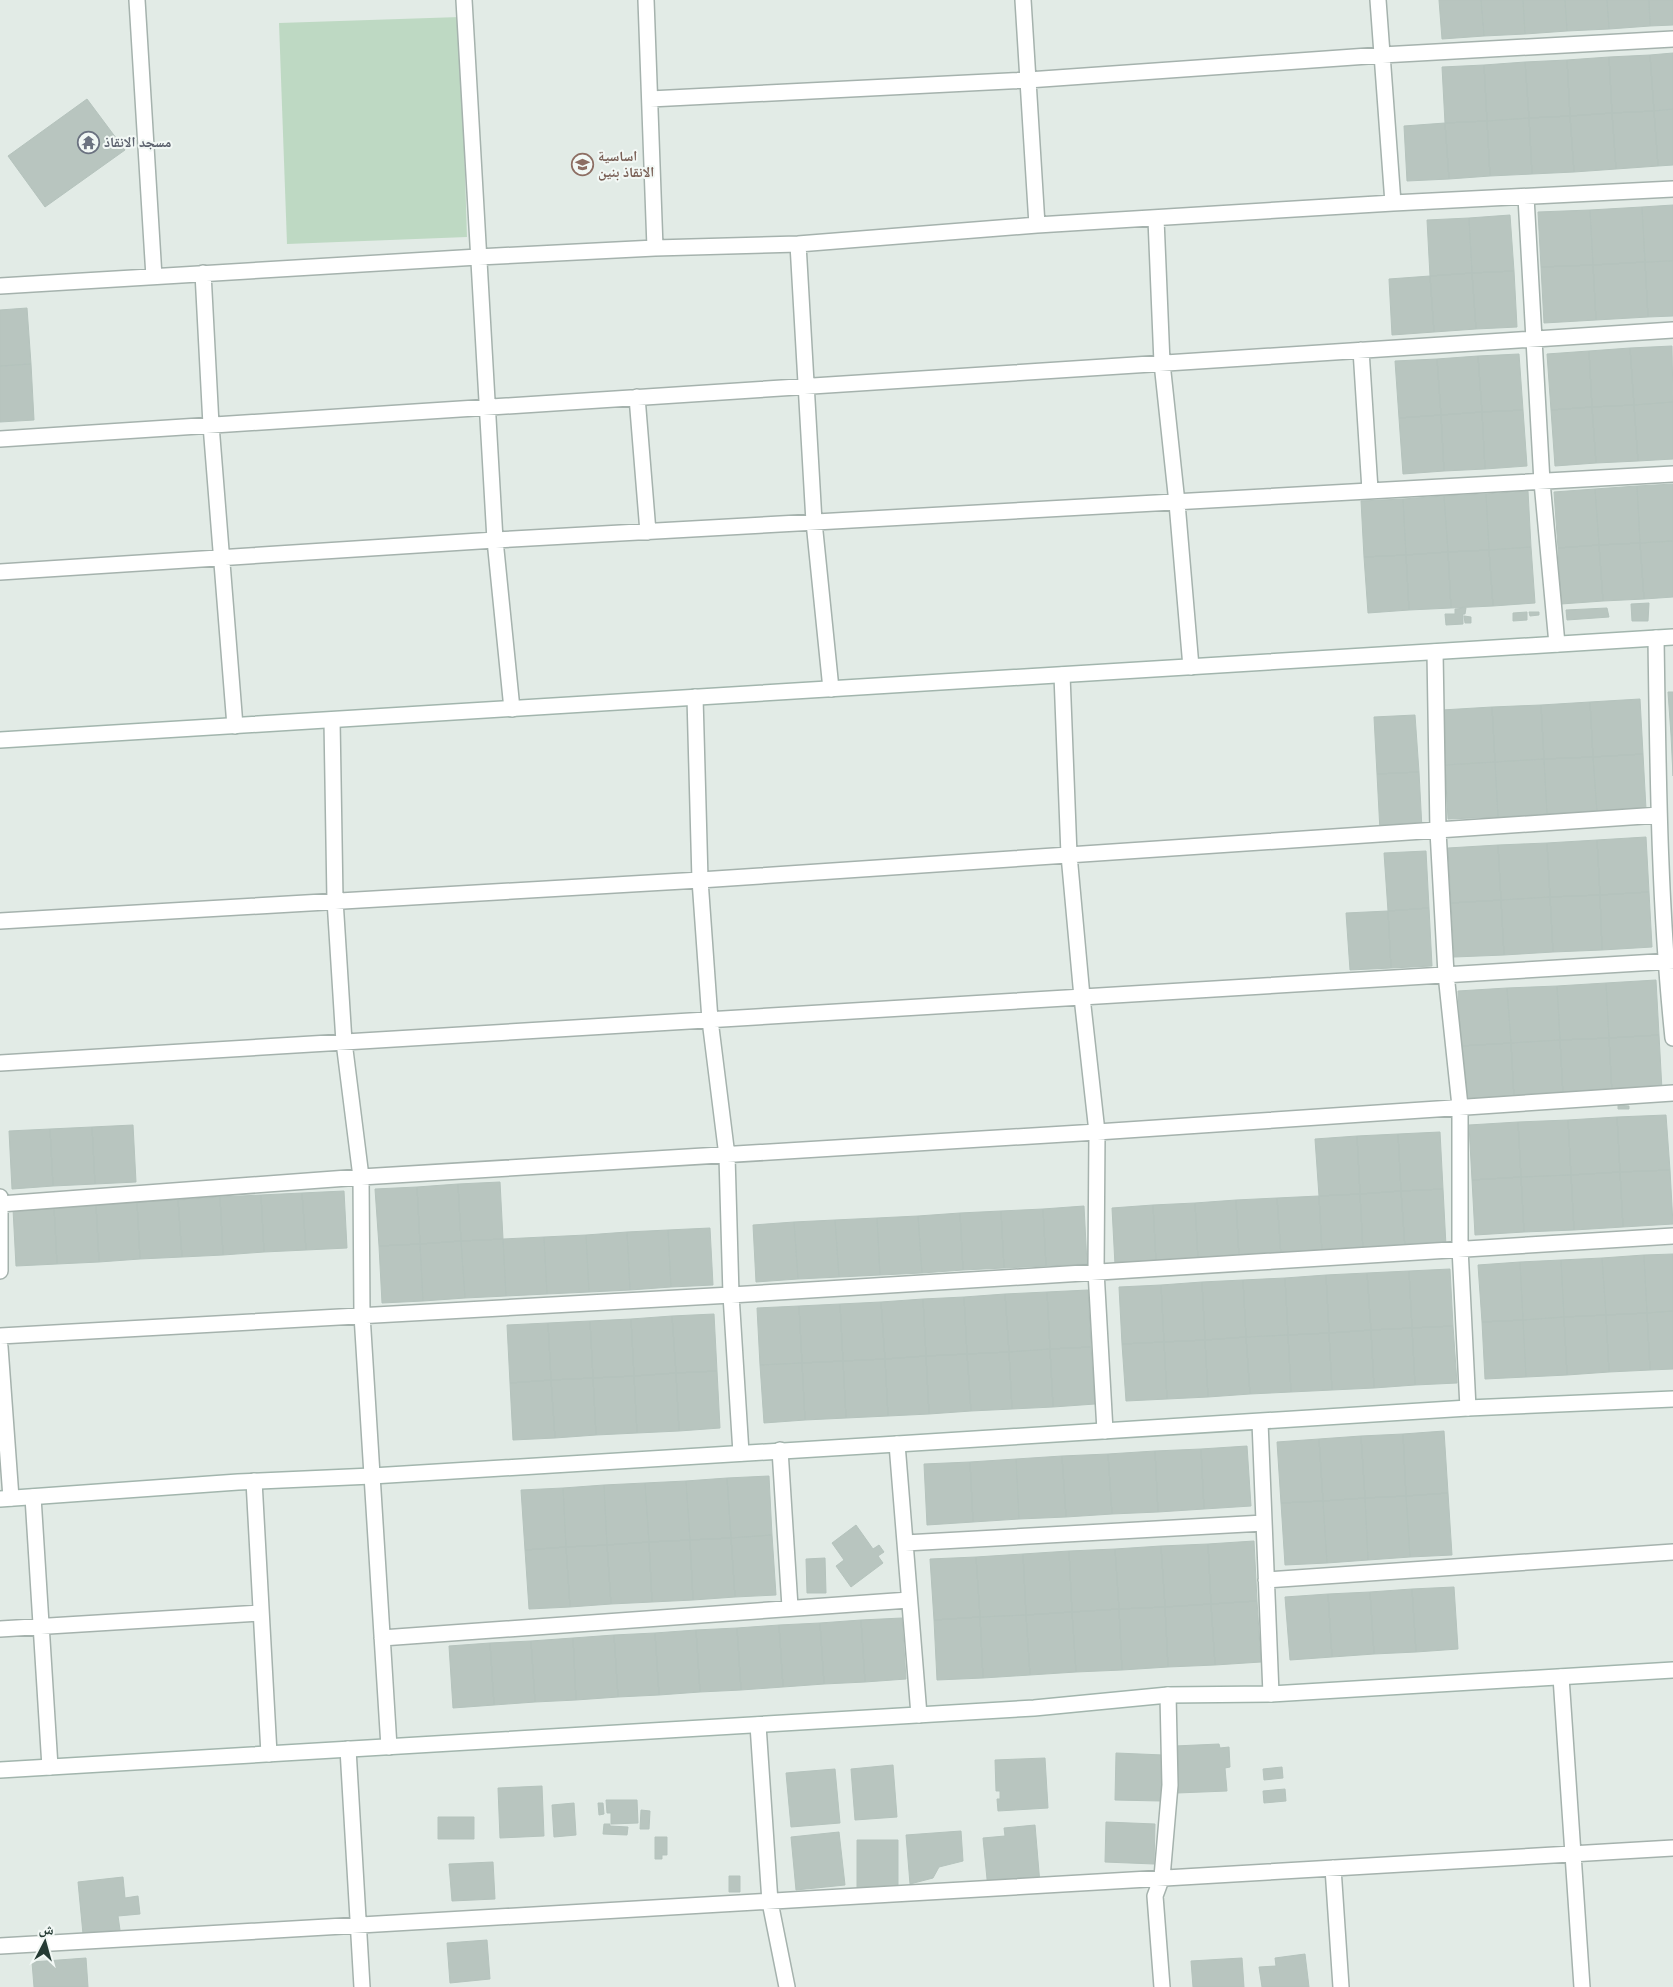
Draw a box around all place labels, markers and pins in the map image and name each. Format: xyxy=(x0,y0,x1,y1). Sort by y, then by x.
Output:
temple icon: مسجد الانقاذ xyxy=(76,130,100,154)
place label: مسجد الانقاذ xyxy=(104,134,171,151)
place label: اساسية الانقاذ بنين xyxy=(598,148,654,181)
school or university icon: اساسية الانقاذ بنين xyxy=(570,152,594,176)

